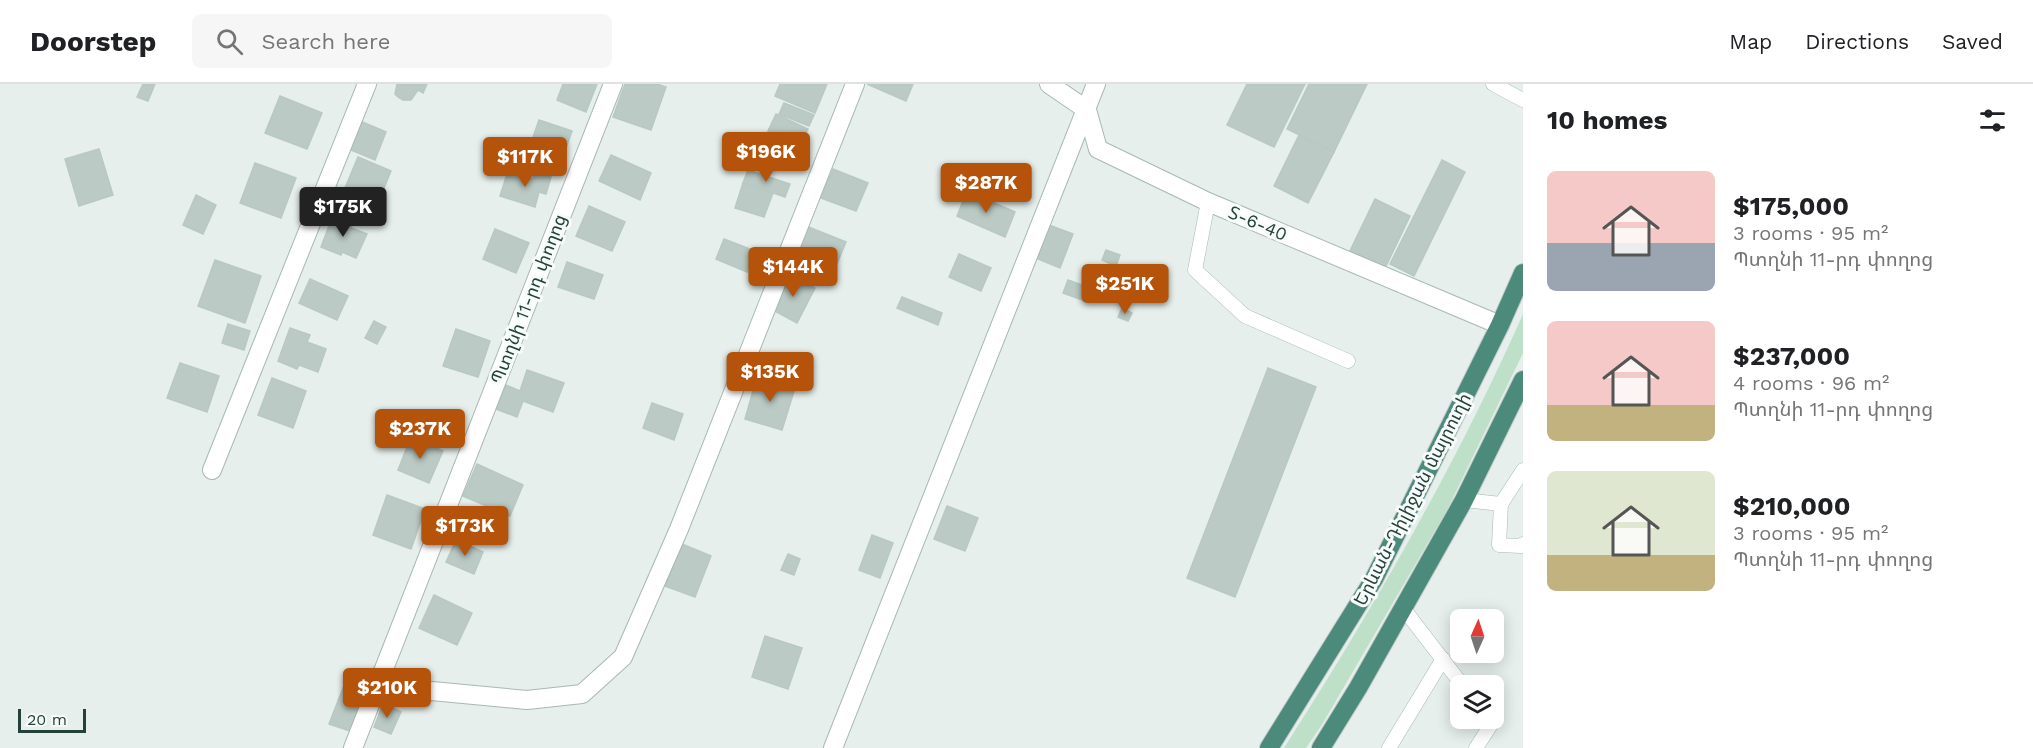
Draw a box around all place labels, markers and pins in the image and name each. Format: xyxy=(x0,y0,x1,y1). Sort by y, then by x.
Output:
pin: $196K xyxy=(724,132,808,183)
pin: $117K xyxy=(483,137,567,188)
pin: $287K xyxy=(944,163,1028,214)
pin: $175K xyxy=(301,187,385,238)
pin: $144K xyxy=(751,247,835,298)
pin: $251K xyxy=(1083,264,1167,315)
pin: $135K xyxy=(728,352,812,403)
pin: $237K xyxy=(378,409,462,460)
pin: $173K xyxy=(423,506,507,557)
pin: $210K xyxy=(345,668,429,719)

